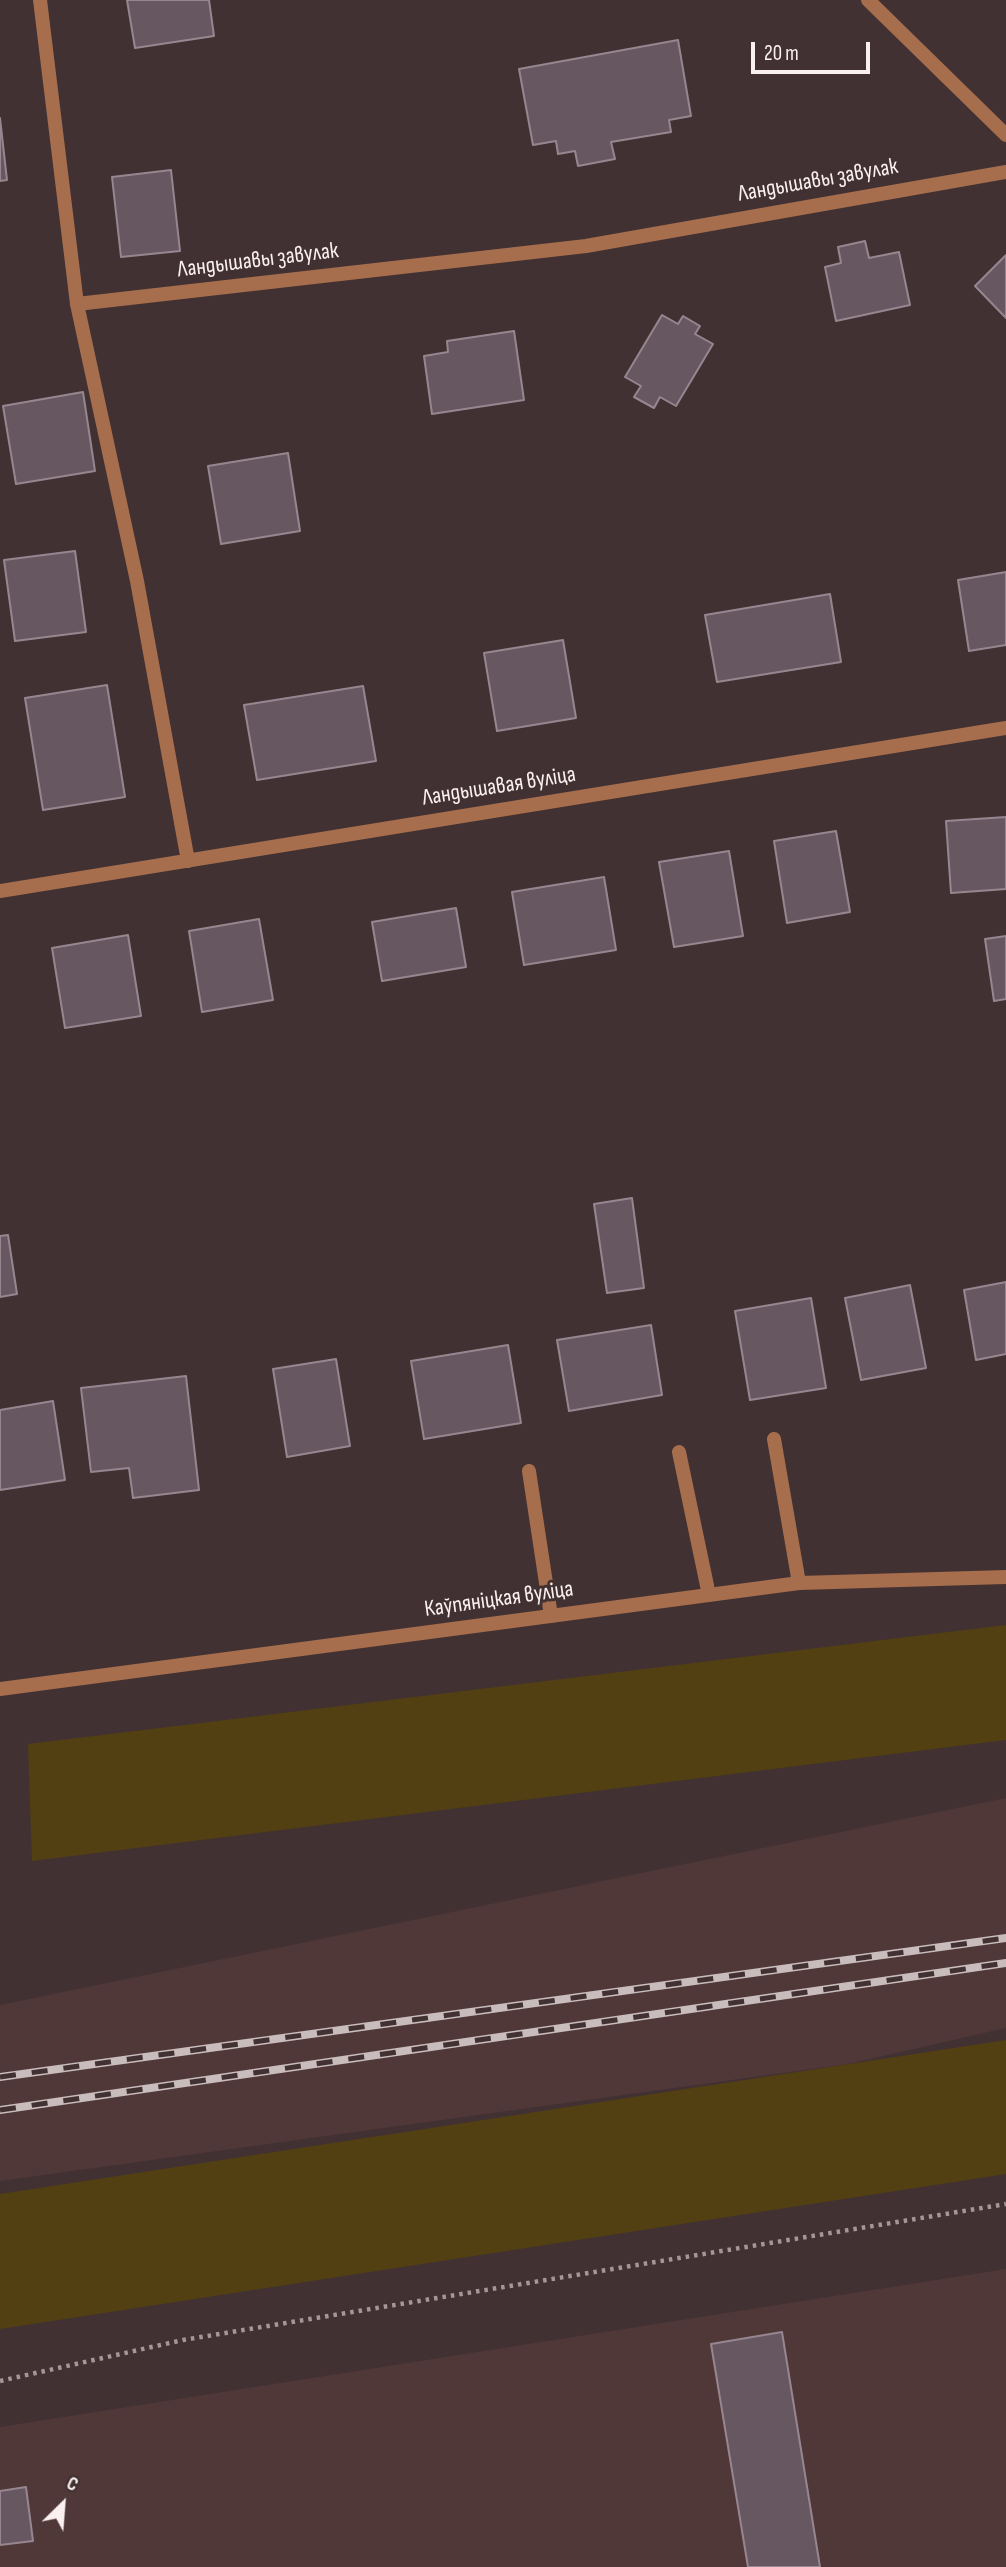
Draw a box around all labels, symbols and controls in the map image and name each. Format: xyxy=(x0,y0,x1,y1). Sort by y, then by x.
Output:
scale bar xyxy=(754,28,873,72)
text: 20 m xyxy=(764,41,799,66)
street label: Ландышавы завулак xyxy=(736,153,900,209)
street label: Ландышавы завулак xyxy=(176,237,340,285)
street label: Ландышавая вуліца xyxy=(420,761,578,813)
street label: Каўпяніцкая вуліца xyxy=(423,1576,575,1624)
north arrow xyxy=(28,2469,98,2539)
text: С xyxy=(63,2472,81,2497)

